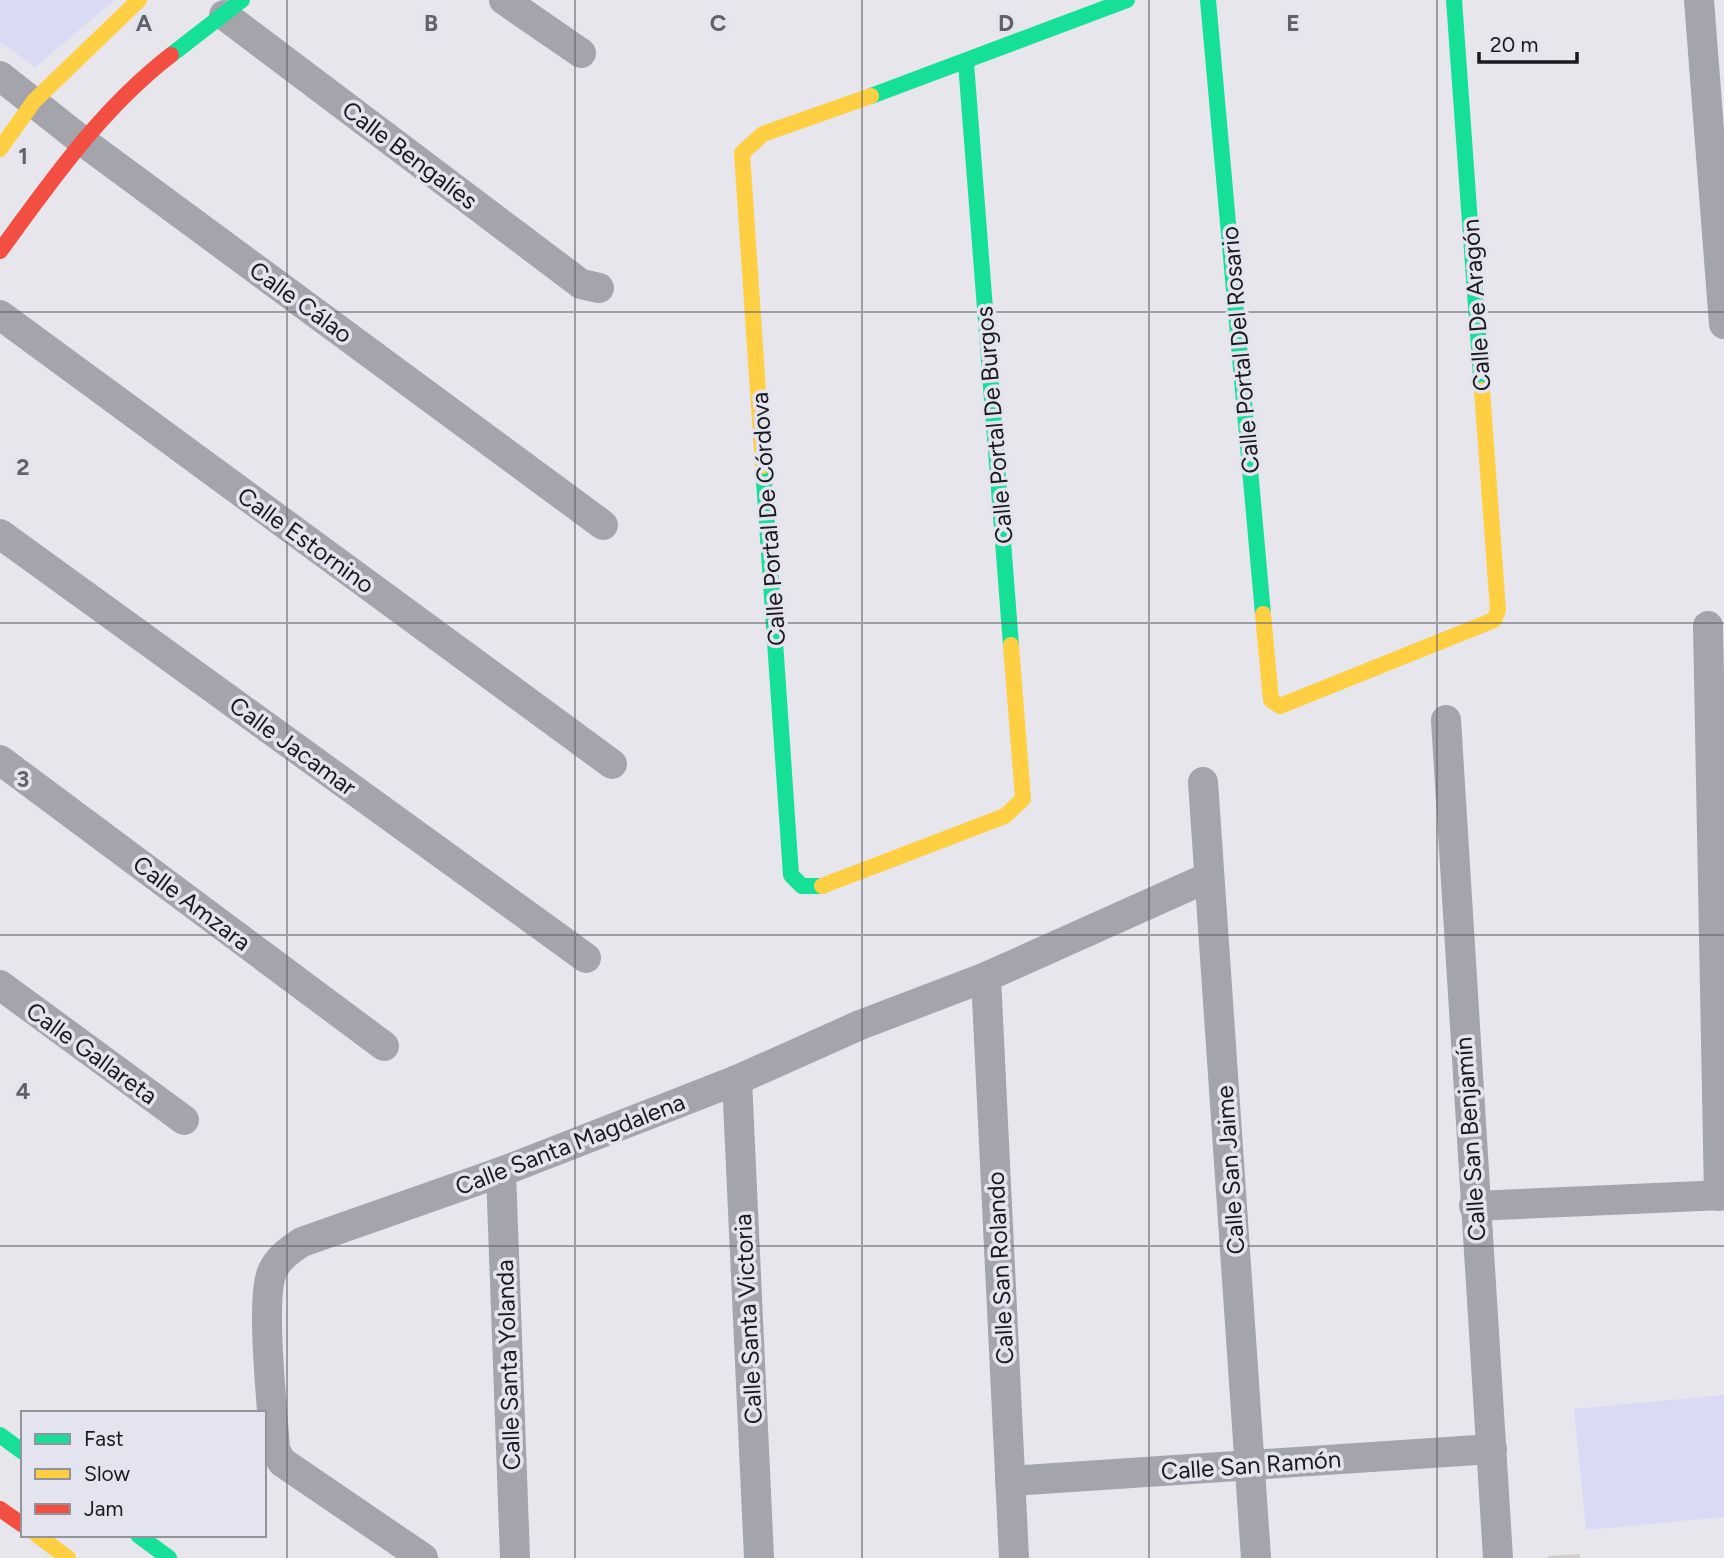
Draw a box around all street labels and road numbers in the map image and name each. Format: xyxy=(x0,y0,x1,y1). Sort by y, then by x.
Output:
street label: Calle Bengalíes xyxy=(337,95,483,215)
street label: Calle De Aragón xyxy=(1456,218,1496,392)
street label: Calle Portal Del Rosario xyxy=(1215,225,1265,475)
street label: Calle Cálao xyxy=(244,255,358,349)
street label: Calle Portal De Burgos xyxy=(969,305,1019,545)
street label: Calle Portal De Córdova xyxy=(745,391,791,647)
street label: Calle Estornino xyxy=(232,481,380,599)
street label: Calle Jacamar xyxy=(224,690,362,802)
street label: Calle Amzara xyxy=(127,849,257,957)
street label: Calle Gallareta xyxy=(21,996,163,1110)
street label: Calle San Benjamín xyxy=(1448,1036,1492,1242)
street label: Calle San Jaime xyxy=(1210,1085,1250,1255)
street label: Calle Santa Magdalena xyxy=(451,1087,689,1201)
street label: Calle San Rolando xyxy=(980,1171,1020,1365)
street label: Calle Santa Victoria xyxy=(728,1213,768,1425)
street label: Calle Santa Yolanda xyxy=(490,1259,526,1471)
street label: Calle San Ramón xyxy=(1160,1444,1342,1486)

